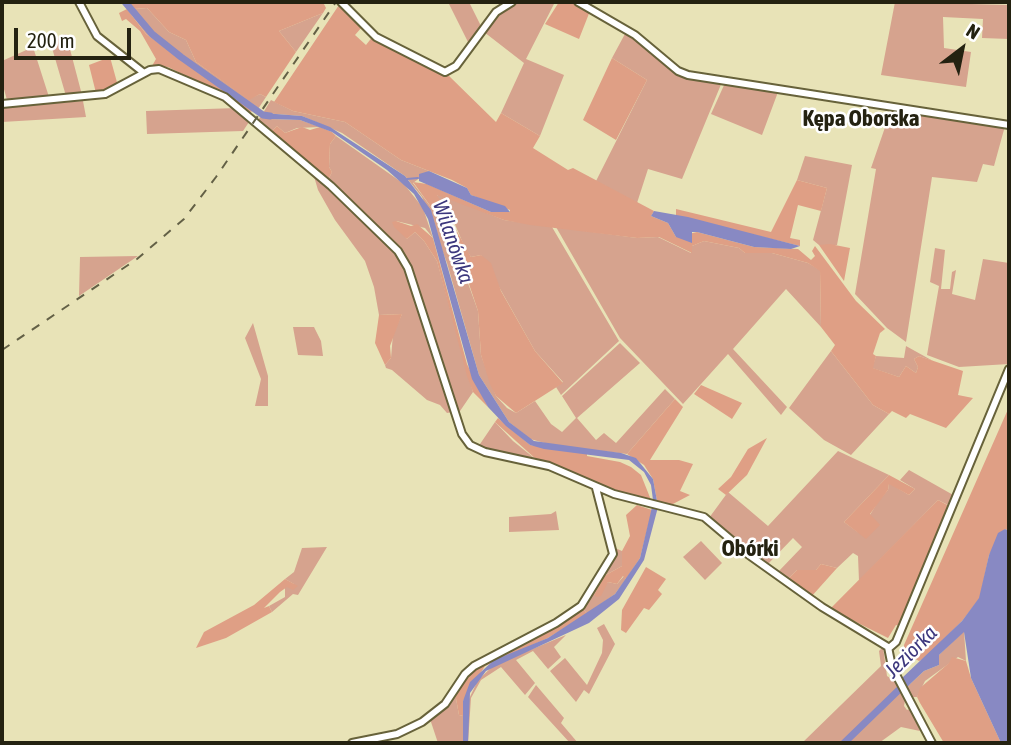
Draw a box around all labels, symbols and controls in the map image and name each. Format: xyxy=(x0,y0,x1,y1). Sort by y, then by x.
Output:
scale bar xyxy=(18,14,135,58)
north arrow xyxy=(927,14,997,84)
text: N xyxy=(963,19,984,43)
text: 200 m xyxy=(27,28,75,52)
district label: Kępa Oborska xyxy=(803,105,919,133)
water label: Wilanówka xyxy=(427,197,479,287)
district label: Obórki xyxy=(721,535,779,563)
water label: Jeziorka xyxy=(880,621,942,683)

